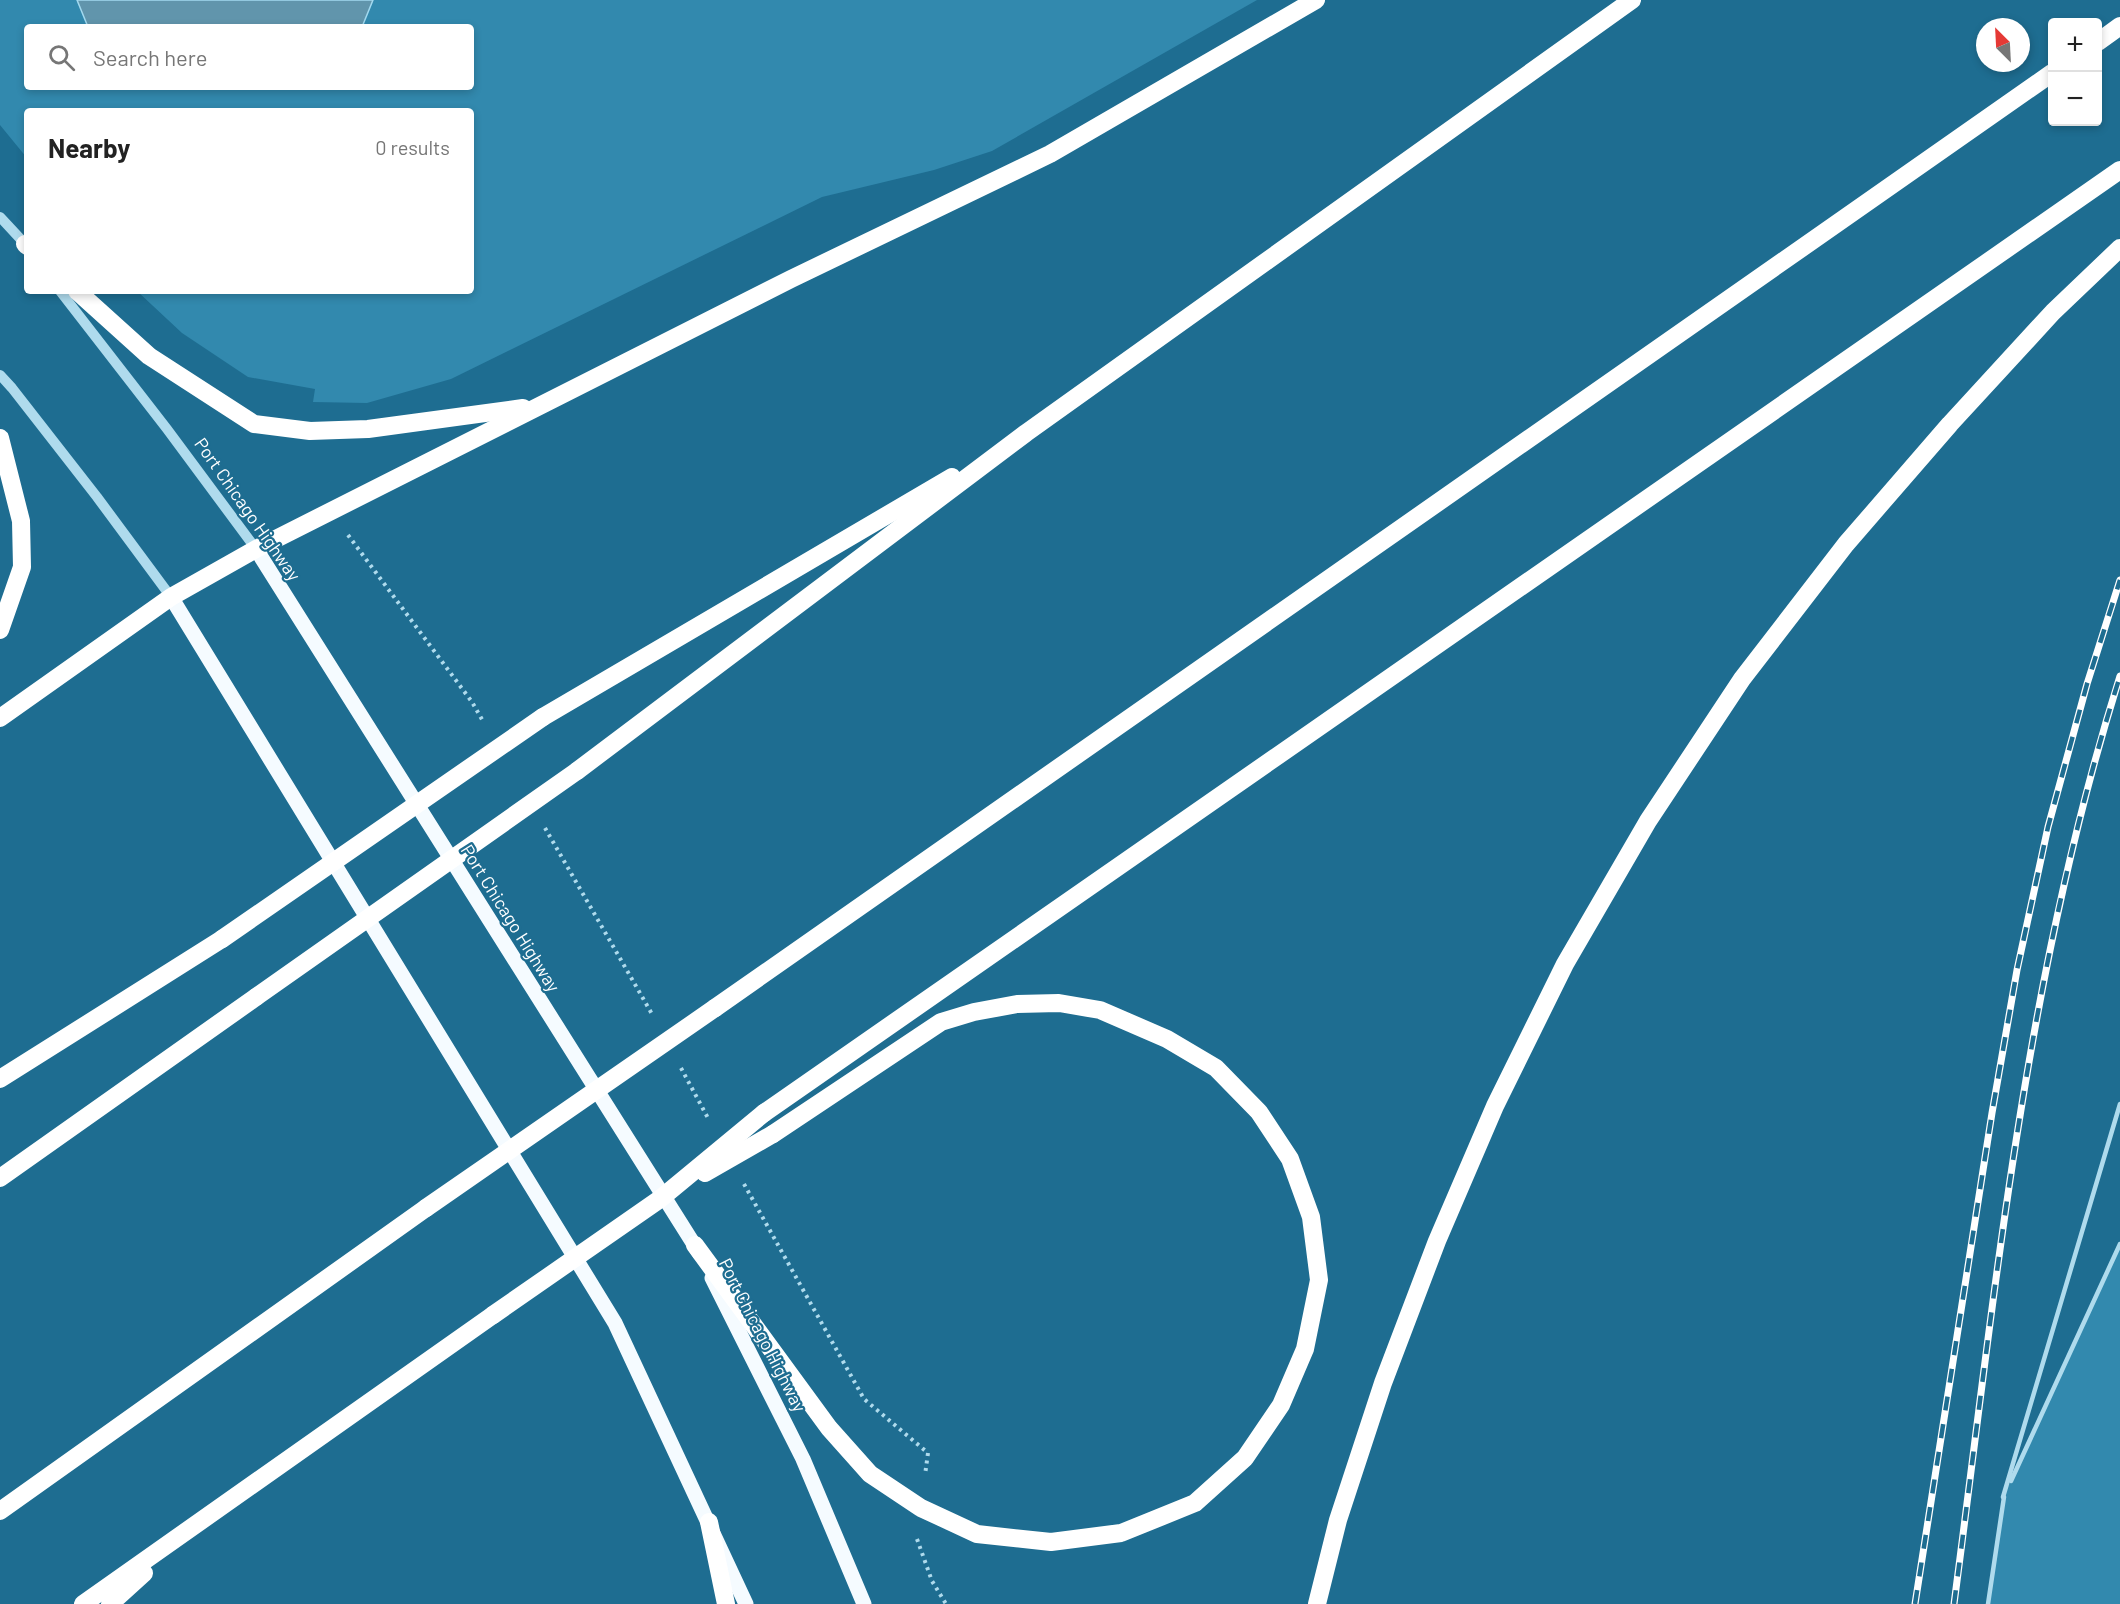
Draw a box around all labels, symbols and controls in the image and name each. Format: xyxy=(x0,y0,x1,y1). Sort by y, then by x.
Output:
north arrow xyxy=(1976,18,2030,72)
map controls xyxy=(2048,18,2102,126)
button: + xyxy=(2048,18,2102,72)
search box xyxy=(24,24,474,90)
icon: search xyxy=(45,41,78,74)
text: Search here xyxy=(93,44,207,70)
button: − xyxy=(2048,72,2102,126)
text: Nearby xyxy=(48,132,130,163)
text: 0 results xyxy=(375,135,450,159)
street label: Port Chicago Highway xyxy=(190,433,306,585)
street label: Port Chicago Highway xyxy=(457,840,565,996)
street label: Port Chicago Highway xyxy=(715,1254,811,1416)

